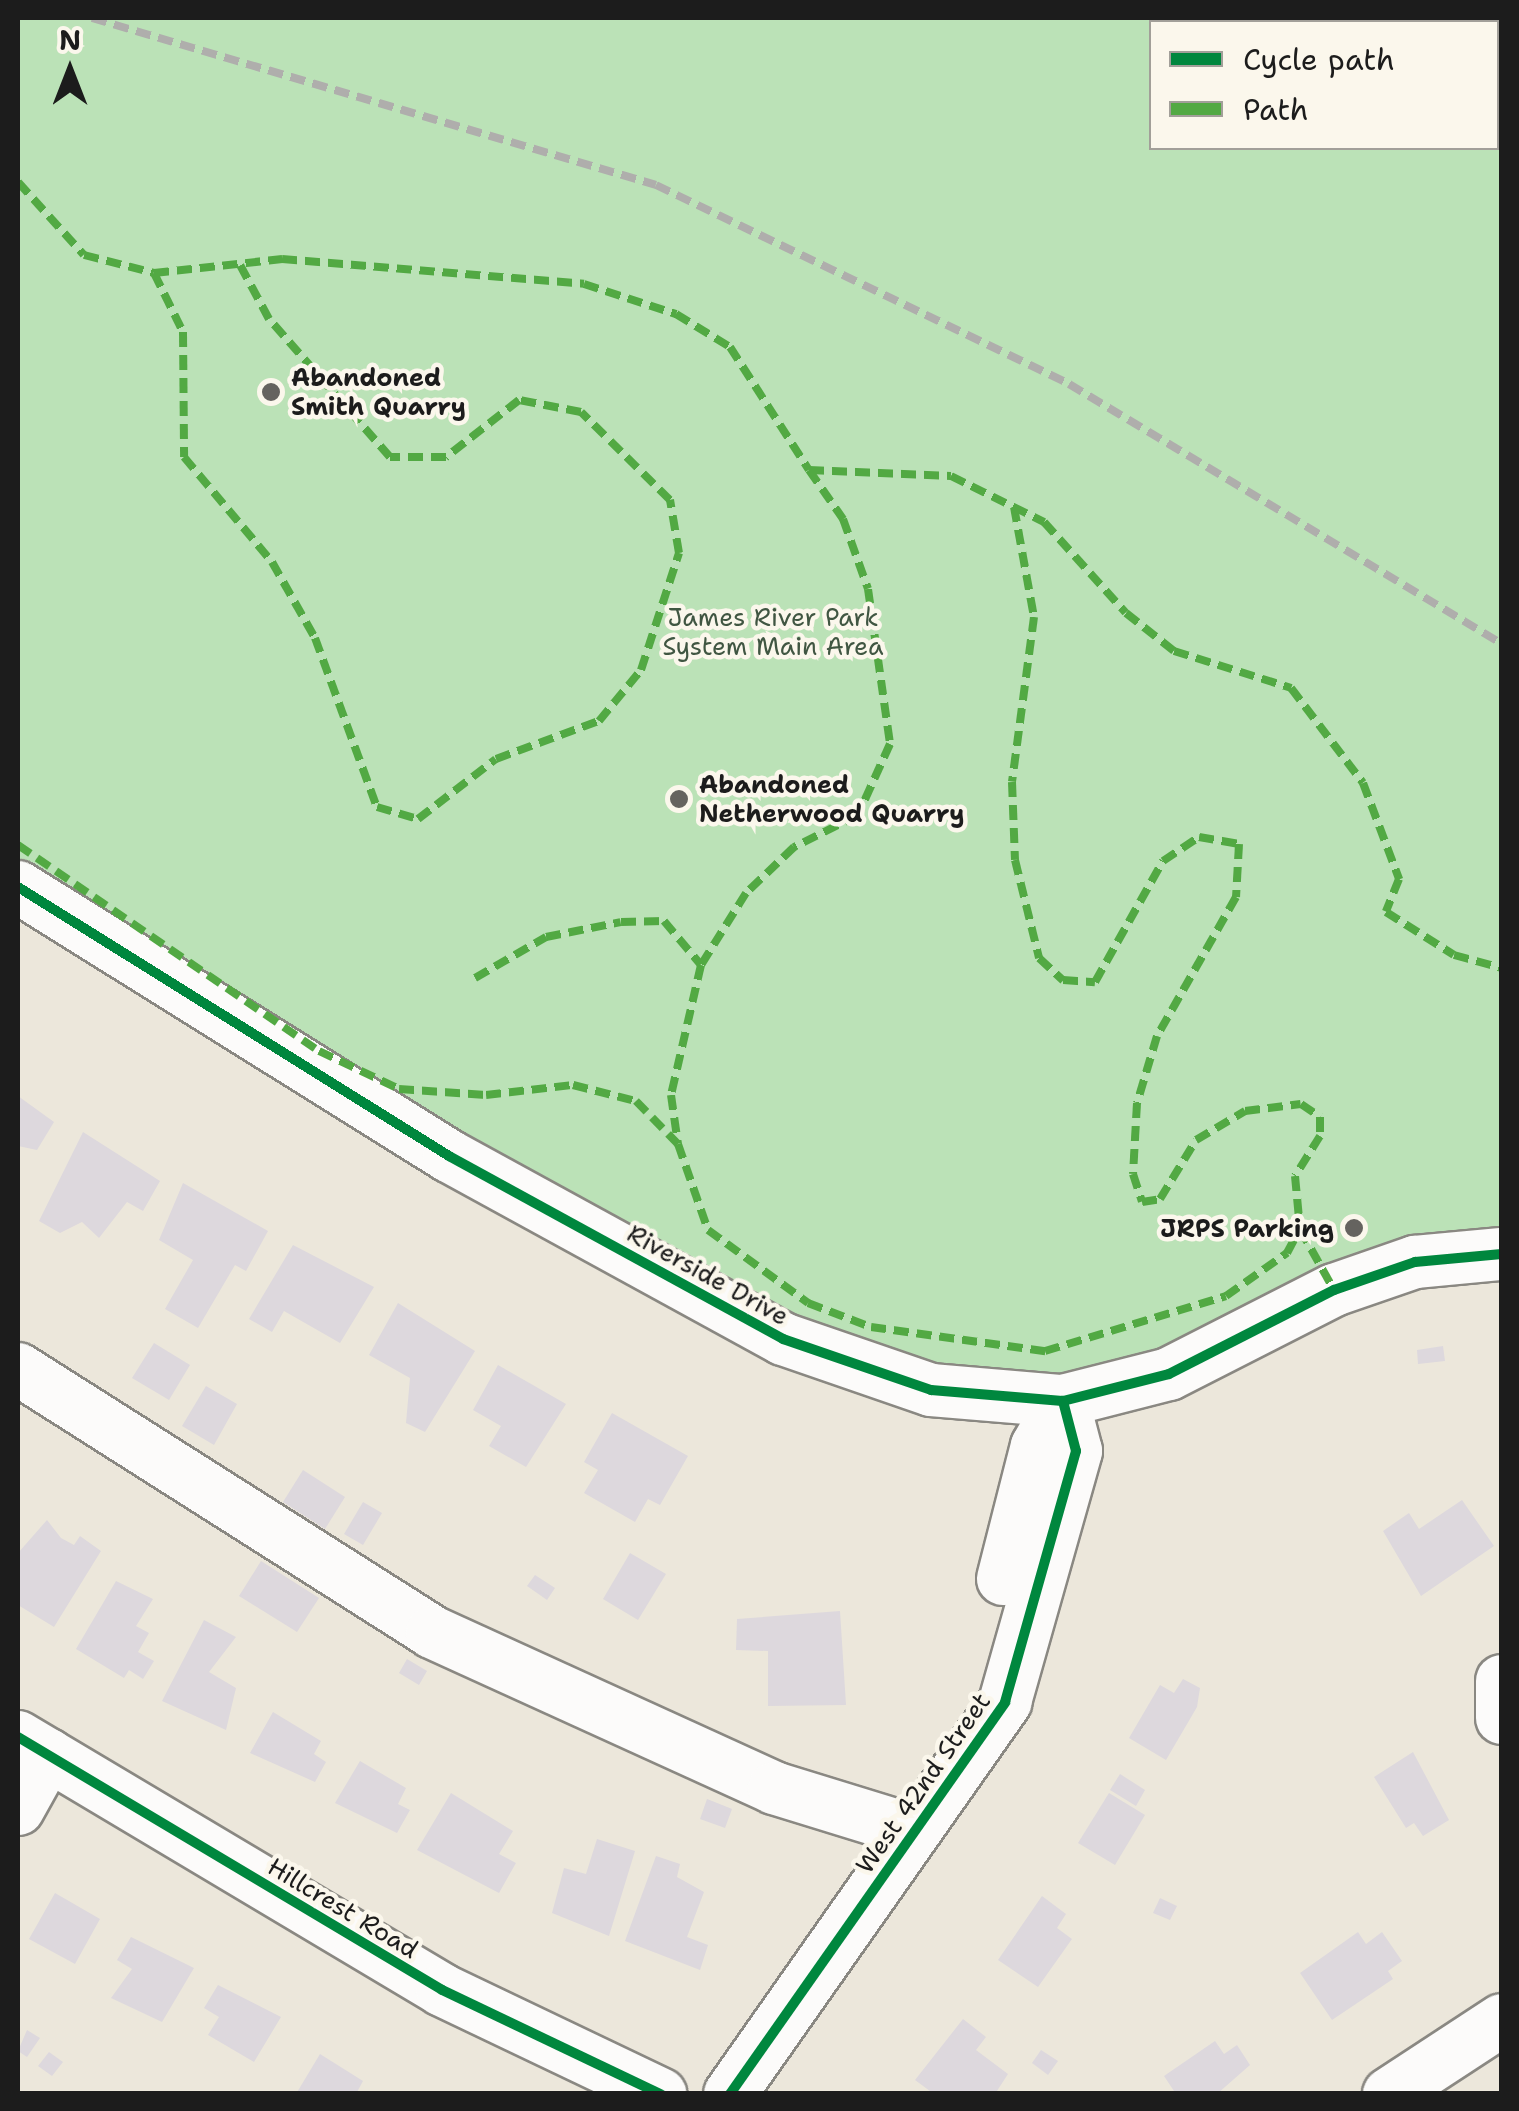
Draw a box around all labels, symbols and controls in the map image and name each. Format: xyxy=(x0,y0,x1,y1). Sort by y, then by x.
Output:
north arrow xyxy=(20,20,120,120)
legend xyxy=(1149,20,1499,150)
text: N xyxy=(59,21,81,59)
text: Cycle path xyxy=(1243,39,1395,80)
text: Path xyxy=(1243,89,1309,130)
place label: Abandoned Smith Quarry xyxy=(291,363,466,422)
marker: Abandoned Smith Quarry xyxy=(260,381,282,403)
park label: James River Park System Main Area xyxy=(662,603,884,662)
place label: Abandoned Netherwood Quarry xyxy=(699,770,965,829)
marker: Abandoned Netherwood Quarry xyxy=(668,788,690,810)
place label: JRPS Parking xyxy=(1160,1213,1334,1243)
marker: JRPS Parking xyxy=(1343,1217,1365,1239)
street label: Riverside Drive xyxy=(622,1218,794,1332)
street label: West 42nd Street xyxy=(849,1687,997,1879)
street label: Hillcrest Road xyxy=(262,1851,424,1965)

